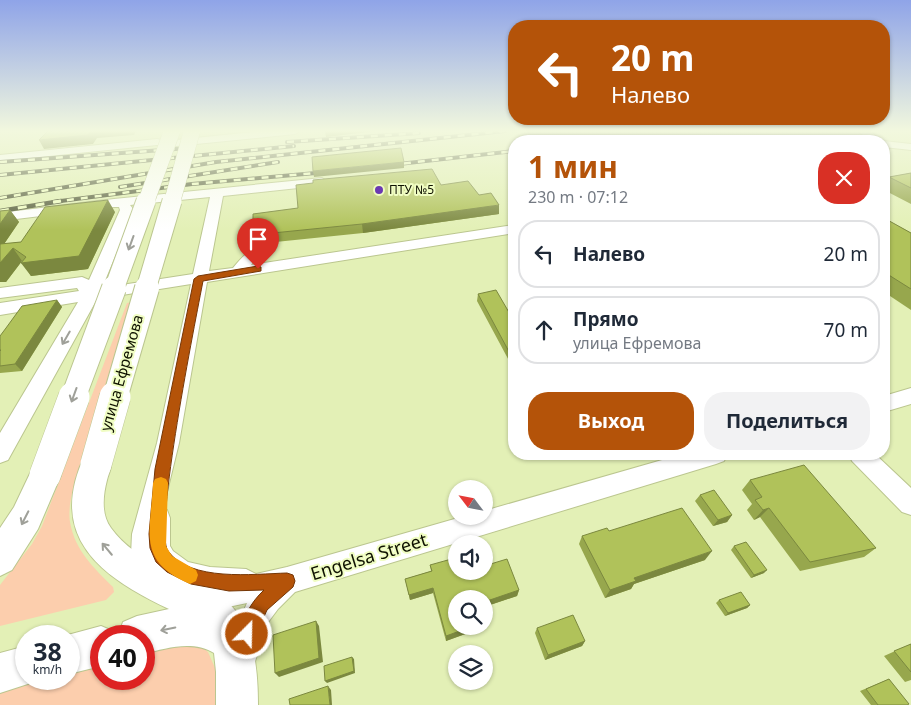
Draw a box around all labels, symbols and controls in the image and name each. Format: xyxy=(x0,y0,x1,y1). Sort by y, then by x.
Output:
text: 20 m xyxy=(611,34,694,81)
icon: left xyxy=(528,40,593,105)
text: Налево xyxy=(611,79,690,109)
text: 1 мин xyxy=(528,146,618,187)
button: close xyxy=(818,152,870,204)
place label: ПТУ №5 xyxy=(389,181,434,198)
marker: ПТУ №5 xyxy=(373,184,385,196)
text: 230 m · 07:12 xyxy=(528,186,628,208)
pin xyxy=(237,218,279,269)
icon: arrive xyxy=(244,225,272,253)
one-way arrow xyxy=(125,235,134,250)
icon: left xyxy=(530,240,558,268)
text: Налево xyxy=(573,241,645,267)
text: 20 m xyxy=(824,241,868,267)
text: Прямо xyxy=(573,306,639,332)
street label: улица Ефремова xyxy=(95,312,147,433)
icon: ahead xyxy=(530,316,558,344)
text: 70 m xyxy=(824,317,868,343)
one-way arrow xyxy=(61,331,71,346)
text: улица Ефремова xyxy=(573,332,701,354)
one-way arrow xyxy=(69,387,78,402)
button: Выход xyxy=(528,392,694,450)
button: Поделиться xyxy=(704,392,870,450)
north arrow xyxy=(448,480,492,525)
map controls xyxy=(448,480,493,690)
one-way arrow xyxy=(20,510,29,525)
street label: Engelsa Street xyxy=(308,527,430,585)
button: sound xyxy=(448,535,493,580)
one-way arrow xyxy=(101,543,112,556)
button: search xyxy=(448,590,493,635)
position arrow xyxy=(220,607,272,659)
one-way arrow xyxy=(160,624,176,634)
speed limit sign: 40 xyxy=(90,625,155,690)
text: 38 xyxy=(33,634,62,668)
button: layers xyxy=(448,645,493,690)
text: km/h xyxy=(33,661,62,678)

